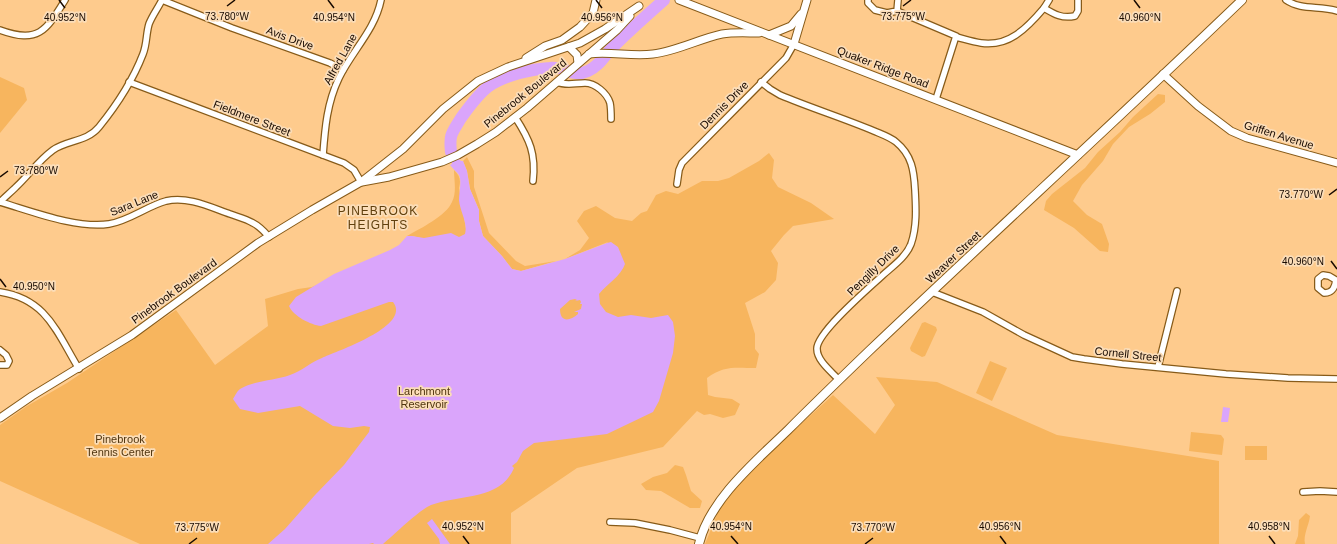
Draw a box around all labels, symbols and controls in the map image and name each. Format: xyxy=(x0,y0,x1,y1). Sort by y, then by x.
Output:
text: 73.780°W xyxy=(205,11,250,22)
text: 73.775°W xyxy=(881,11,926,22)
text: 40.952°N xyxy=(44,12,86,23)
text: 40.954°N xyxy=(313,12,355,23)
text: 40.956°N xyxy=(581,12,623,23)
text: 40.960°N xyxy=(1119,12,1161,23)
street label: Avis Drive xyxy=(265,24,315,52)
street label: Alfred Lane xyxy=(321,31,359,87)
street label: Quaker Ridge Road xyxy=(835,44,931,90)
street label: Pinebrook Boulevard xyxy=(482,56,568,130)
street label: Dennis Drive xyxy=(697,78,751,132)
street label: Fieldmere Street xyxy=(212,98,292,138)
street label: Griffen Avenue xyxy=(1243,119,1315,151)
text: 73.780°W xyxy=(14,165,59,176)
street label: Sara Lane xyxy=(108,188,160,218)
text: 73.770°W xyxy=(1279,189,1324,200)
district label: PINEBROOK HEIGHTS xyxy=(338,204,418,232)
street label: Weaver Street xyxy=(923,229,983,285)
street label: Pengilly Drive xyxy=(845,242,901,298)
street label: Pinebrook Boulevard xyxy=(129,256,219,326)
text: 40.960°N xyxy=(1282,256,1324,267)
text: 40.950°N xyxy=(13,281,55,292)
street label: Cornell Street xyxy=(1094,345,1162,363)
park label: Larchmont Reservoir xyxy=(398,385,450,410)
park label: Pinebrook Tennis Center xyxy=(86,433,154,458)
text: 40.952°N xyxy=(442,521,484,532)
text: 40.954°N xyxy=(710,521,752,532)
text: 40.956°N xyxy=(979,521,1021,532)
text: 40.958°N xyxy=(1248,521,1290,532)
text: 73.775°W xyxy=(175,522,220,533)
text: 73.770°W xyxy=(851,522,896,533)

